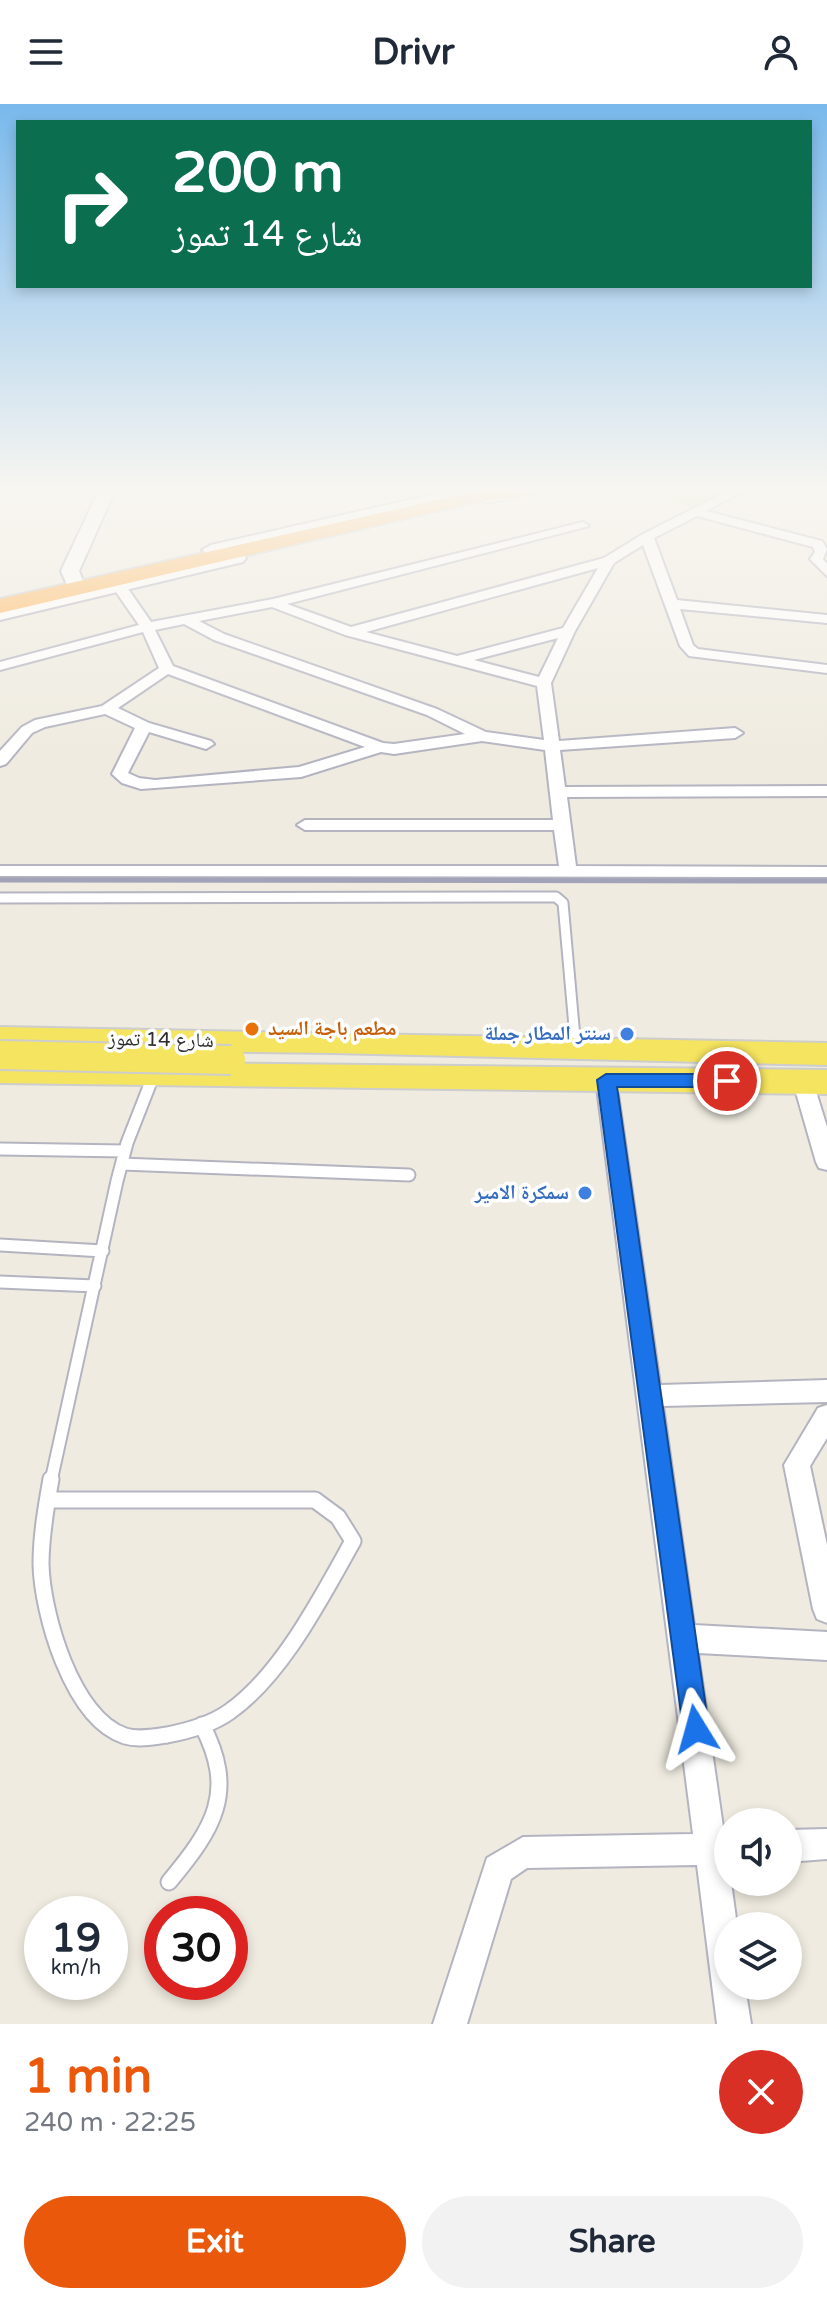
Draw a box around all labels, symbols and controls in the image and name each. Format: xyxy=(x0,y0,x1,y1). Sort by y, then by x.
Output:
icon: menu xyxy=(24,30,68,74)
icon: person xyxy=(759,30,803,74)
text: Drivr xyxy=(372,31,455,74)
text: 200 m xyxy=(172,140,343,207)
icon: right xyxy=(40,152,144,256)
text: شارع 14 تموز xyxy=(172,213,362,256)
place label: مطعم باجة السيد xyxy=(268,1017,396,1042)
marker: مطعم باجة السيد xyxy=(243,1020,261,1038)
place label: سنتر المطار جملة xyxy=(485,1022,611,1046)
marker: سنتر المطار جملة xyxy=(618,1025,636,1043)
street label: شارع 14 تموز xyxy=(107,1027,214,1053)
pin xyxy=(693,1047,761,1115)
icon: arrive xyxy=(705,1059,749,1103)
place label: سمكرة الامير xyxy=(474,1181,569,1205)
marker: سمكرة الامير xyxy=(576,1184,594,1202)
position arrow xyxy=(654,1687,738,1771)
map controls xyxy=(714,1808,802,2000)
button: sound xyxy=(714,1808,802,1896)
speed limit sign: 30 xyxy=(144,1896,248,2000)
button: layers xyxy=(714,1912,802,2000)
text: 19 xyxy=(51,1914,101,1962)
text: km/h xyxy=(51,1956,101,1980)
text: 1 min xyxy=(24,2048,152,2106)
button: close xyxy=(719,2050,803,2134)
text: 240 m · 22:25 xyxy=(24,2107,196,2138)
button: Exit xyxy=(24,2196,406,2288)
button: Share xyxy=(422,2196,803,2288)

